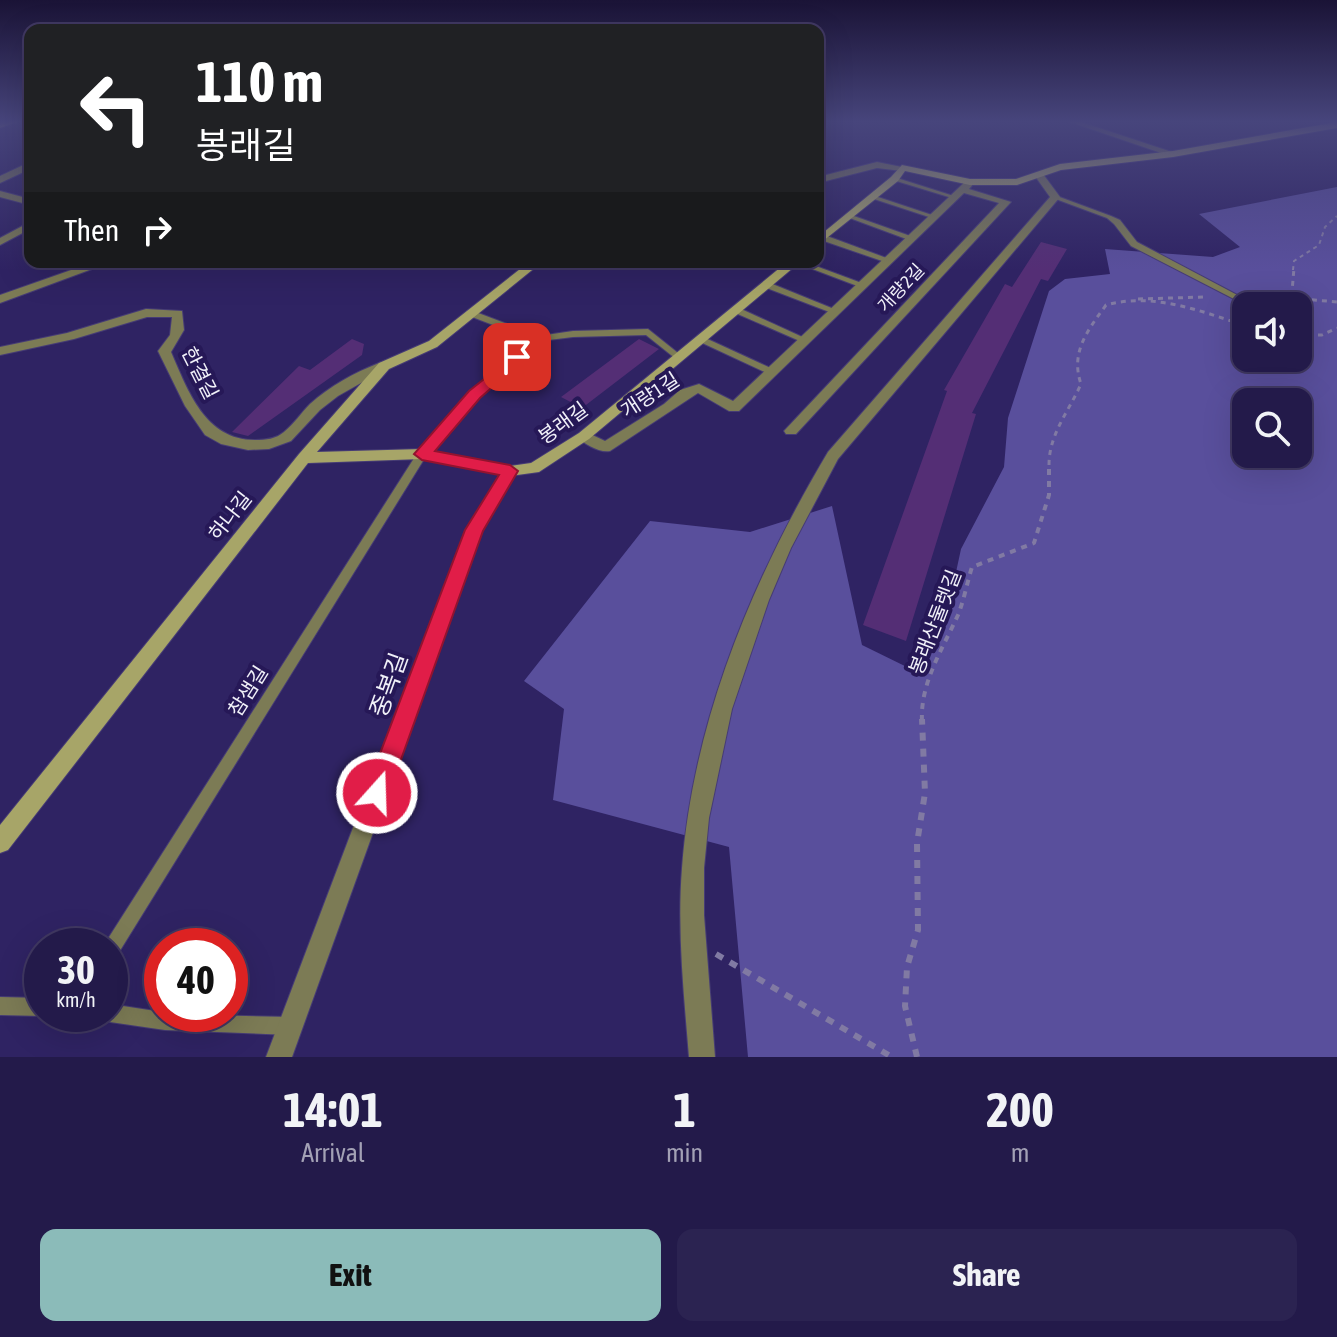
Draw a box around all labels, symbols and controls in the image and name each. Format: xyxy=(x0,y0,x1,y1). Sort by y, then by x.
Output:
text: 110 m xyxy=(196,50,323,114)
icon: left xyxy=(64,56,168,160)
text: 봉래길 xyxy=(196,124,295,166)
icon: right xyxy=(135,208,179,252)
text: Then xyxy=(64,213,119,247)
street label: 개량2길 xyxy=(873,259,928,316)
map controls xyxy=(1232,292,1312,468)
button: sound xyxy=(1232,292,1312,372)
pin xyxy=(483,323,551,391)
icon: arrive xyxy=(495,335,539,379)
street label: 한결길 xyxy=(178,343,223,403)
street label: 개량1길 xyxy=(616,367,683,422)
button: search xyxy=(1232,388,1312,468)
street label: 봉래길 xyxy=(534,397,592,448)
street label: 하나길 xyxy=(204,487,256,545)
street label: 봉래산둘렛길 xyxy=(904,566,965,677)
street label: 중복길 xyxy=(365,649,413,721)
street label: 참샘길 xyxy=(223,661,272,720)
position arrow xyxy=(335,751,419,835)
speed limit sign: 40 xyxy=(144,928,248,1032)
text: 30 xyxy=(57,947,95,992)
text: km/h xyxy=(56,988,96,1011)
text: 14:01 xyxy=(283,1082,383,1137)
text: 1 xyxy=(673,1082,696,1137)
text: 200 xyxy=(986,1082,1054,1137)
text: Arrival xyxy=(301,1138,365,1168)
text: min xyxy=(666,1138,703,1168)
text: m xyxy=(1011,1138,1029,1168)
button: Exit xyxy=(40,1229,661,1321)
button: Share xyxy=(677,1229,1297,1321)

